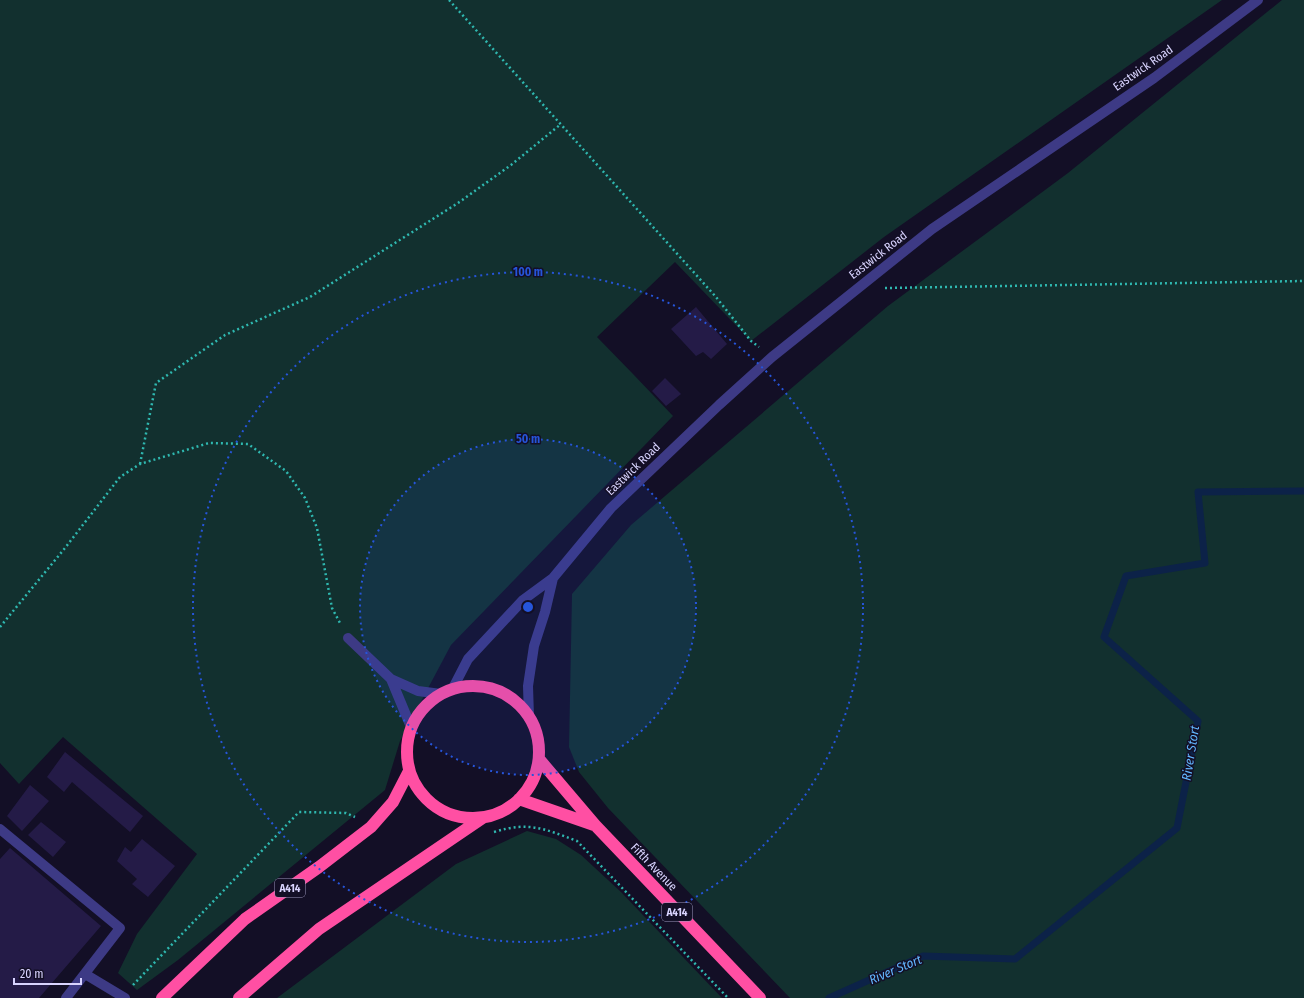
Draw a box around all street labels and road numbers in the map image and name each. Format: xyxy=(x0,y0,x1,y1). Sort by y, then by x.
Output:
street label: Eastwick Road xyxy=(1110,42,1176,94)
street label: Eastwick Road xyxy=(846,228,910,282)
street label: Eastwick Road xyxy=(603,440,663,498)
street label: Fifth Avenue xyxy=(628,840,680,894)
road number: A414 xyxy=(275,879,305,897)
road number: A414 xyxy=(662,903,692,921)

